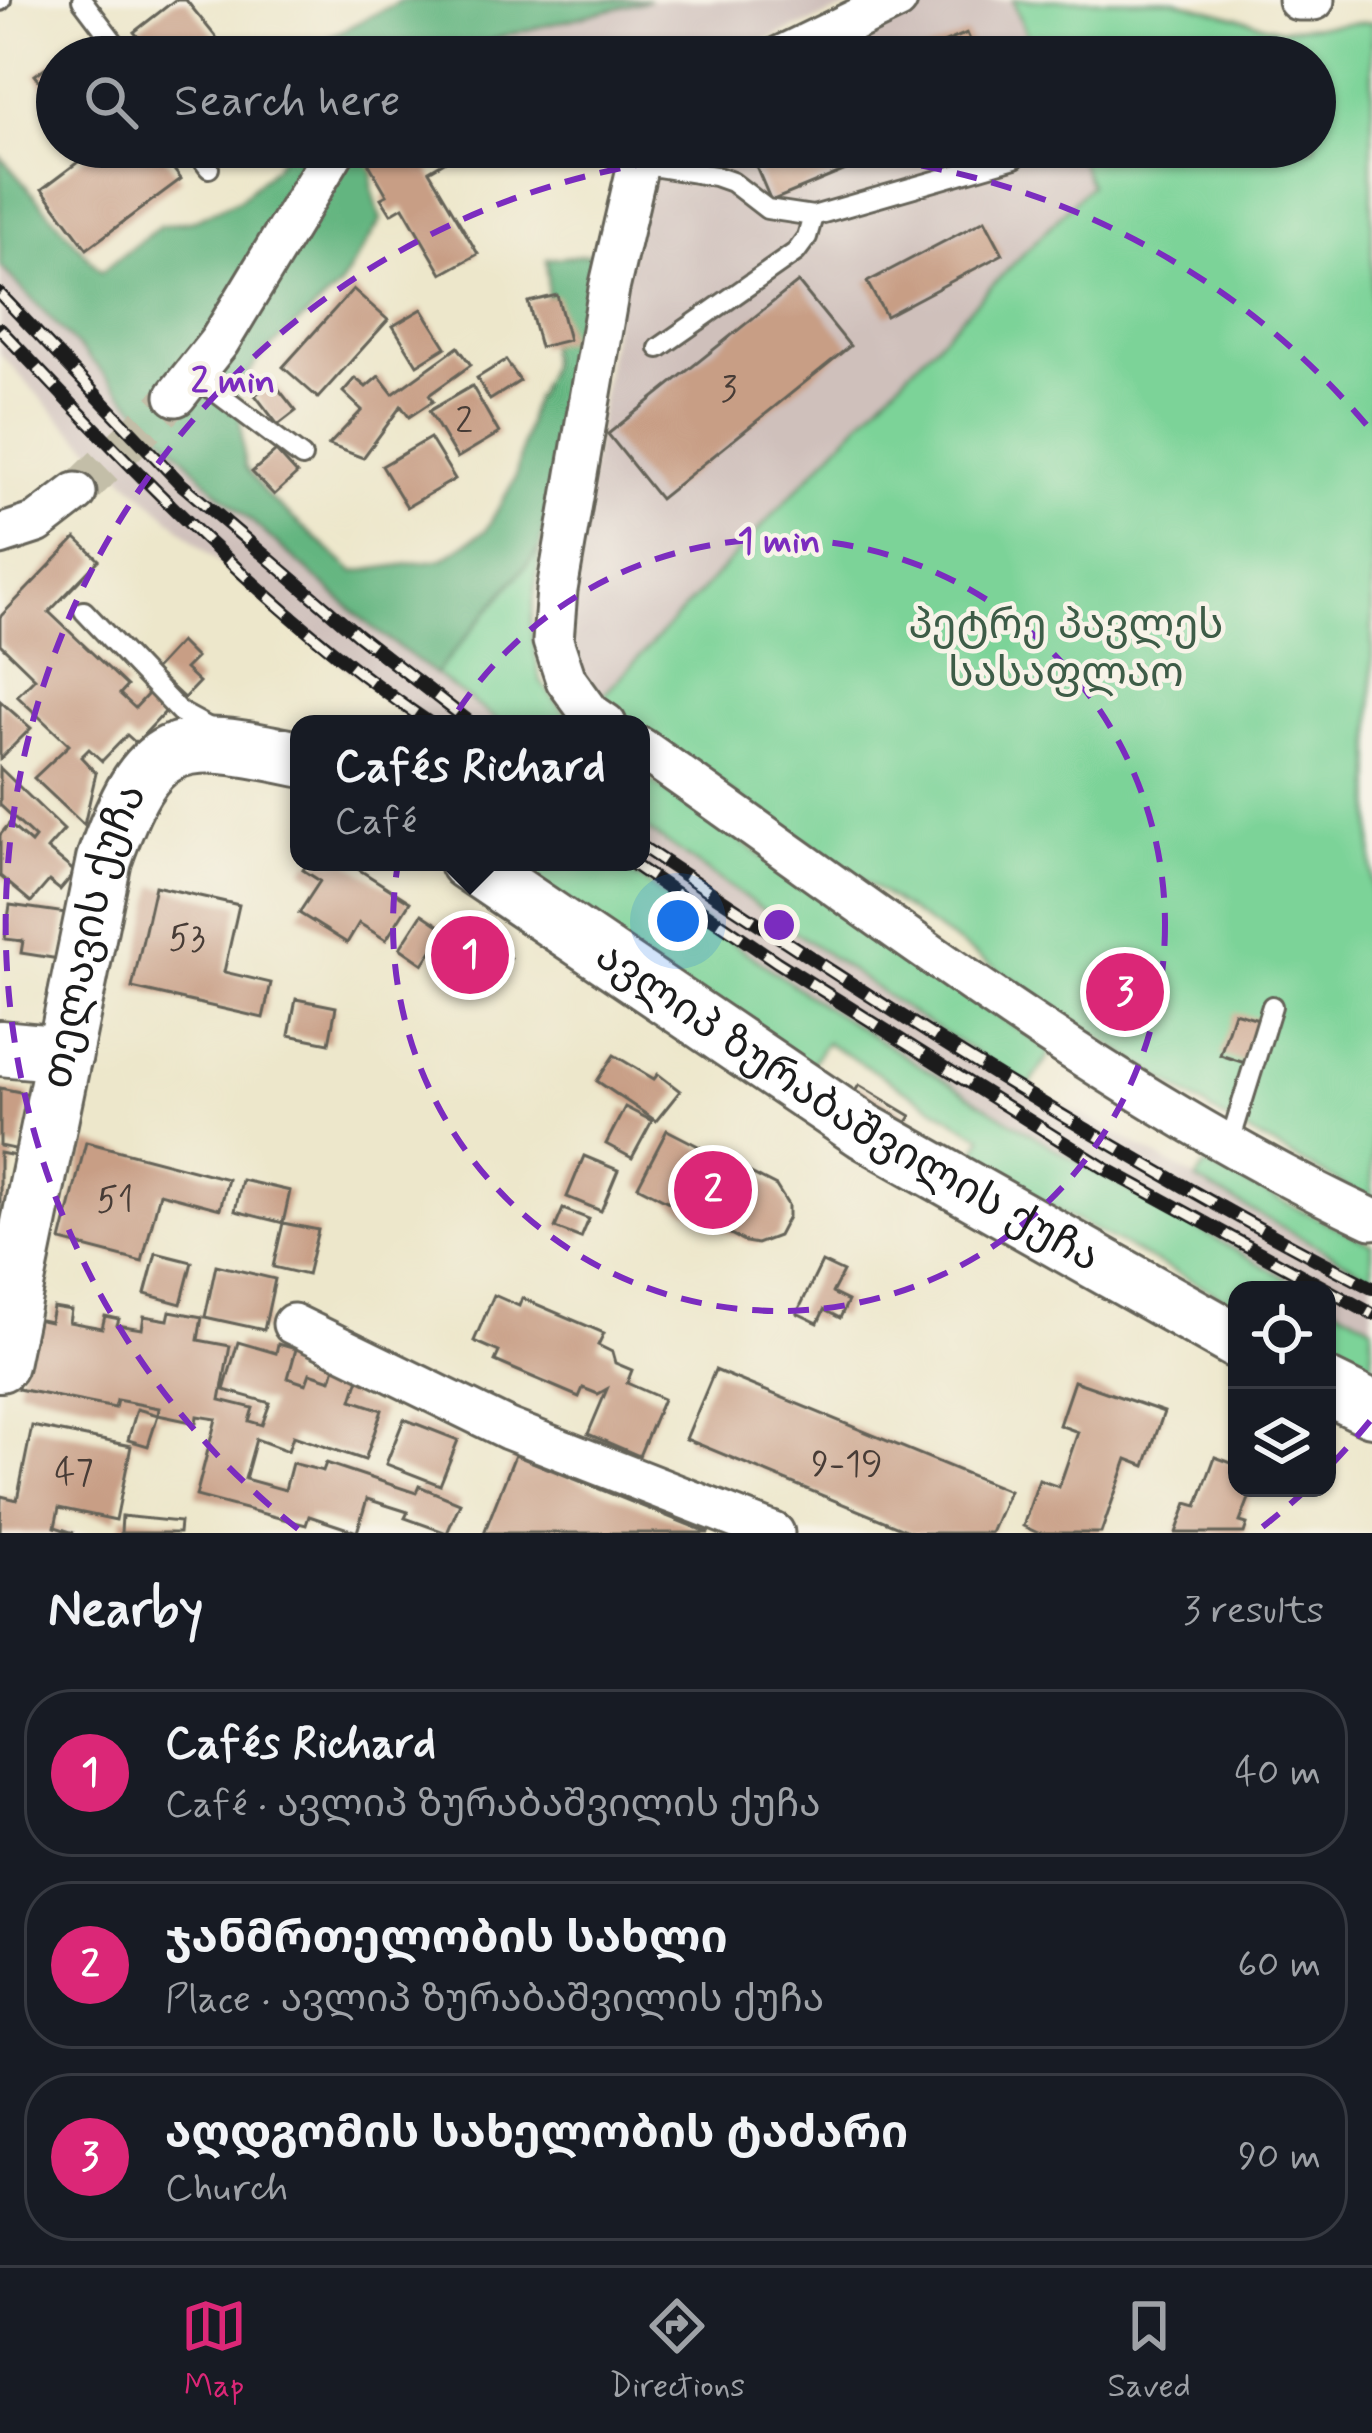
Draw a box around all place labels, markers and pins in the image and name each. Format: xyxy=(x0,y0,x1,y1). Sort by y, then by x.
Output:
centre of rings xyxy=(758,904,800,946)
pin: 1 xyxy=(431,910,509,1000)
pin: 3 xyxy=(1086,947,1164,1037)
pin: 2 xyxy=(674,1145,752,1235)

